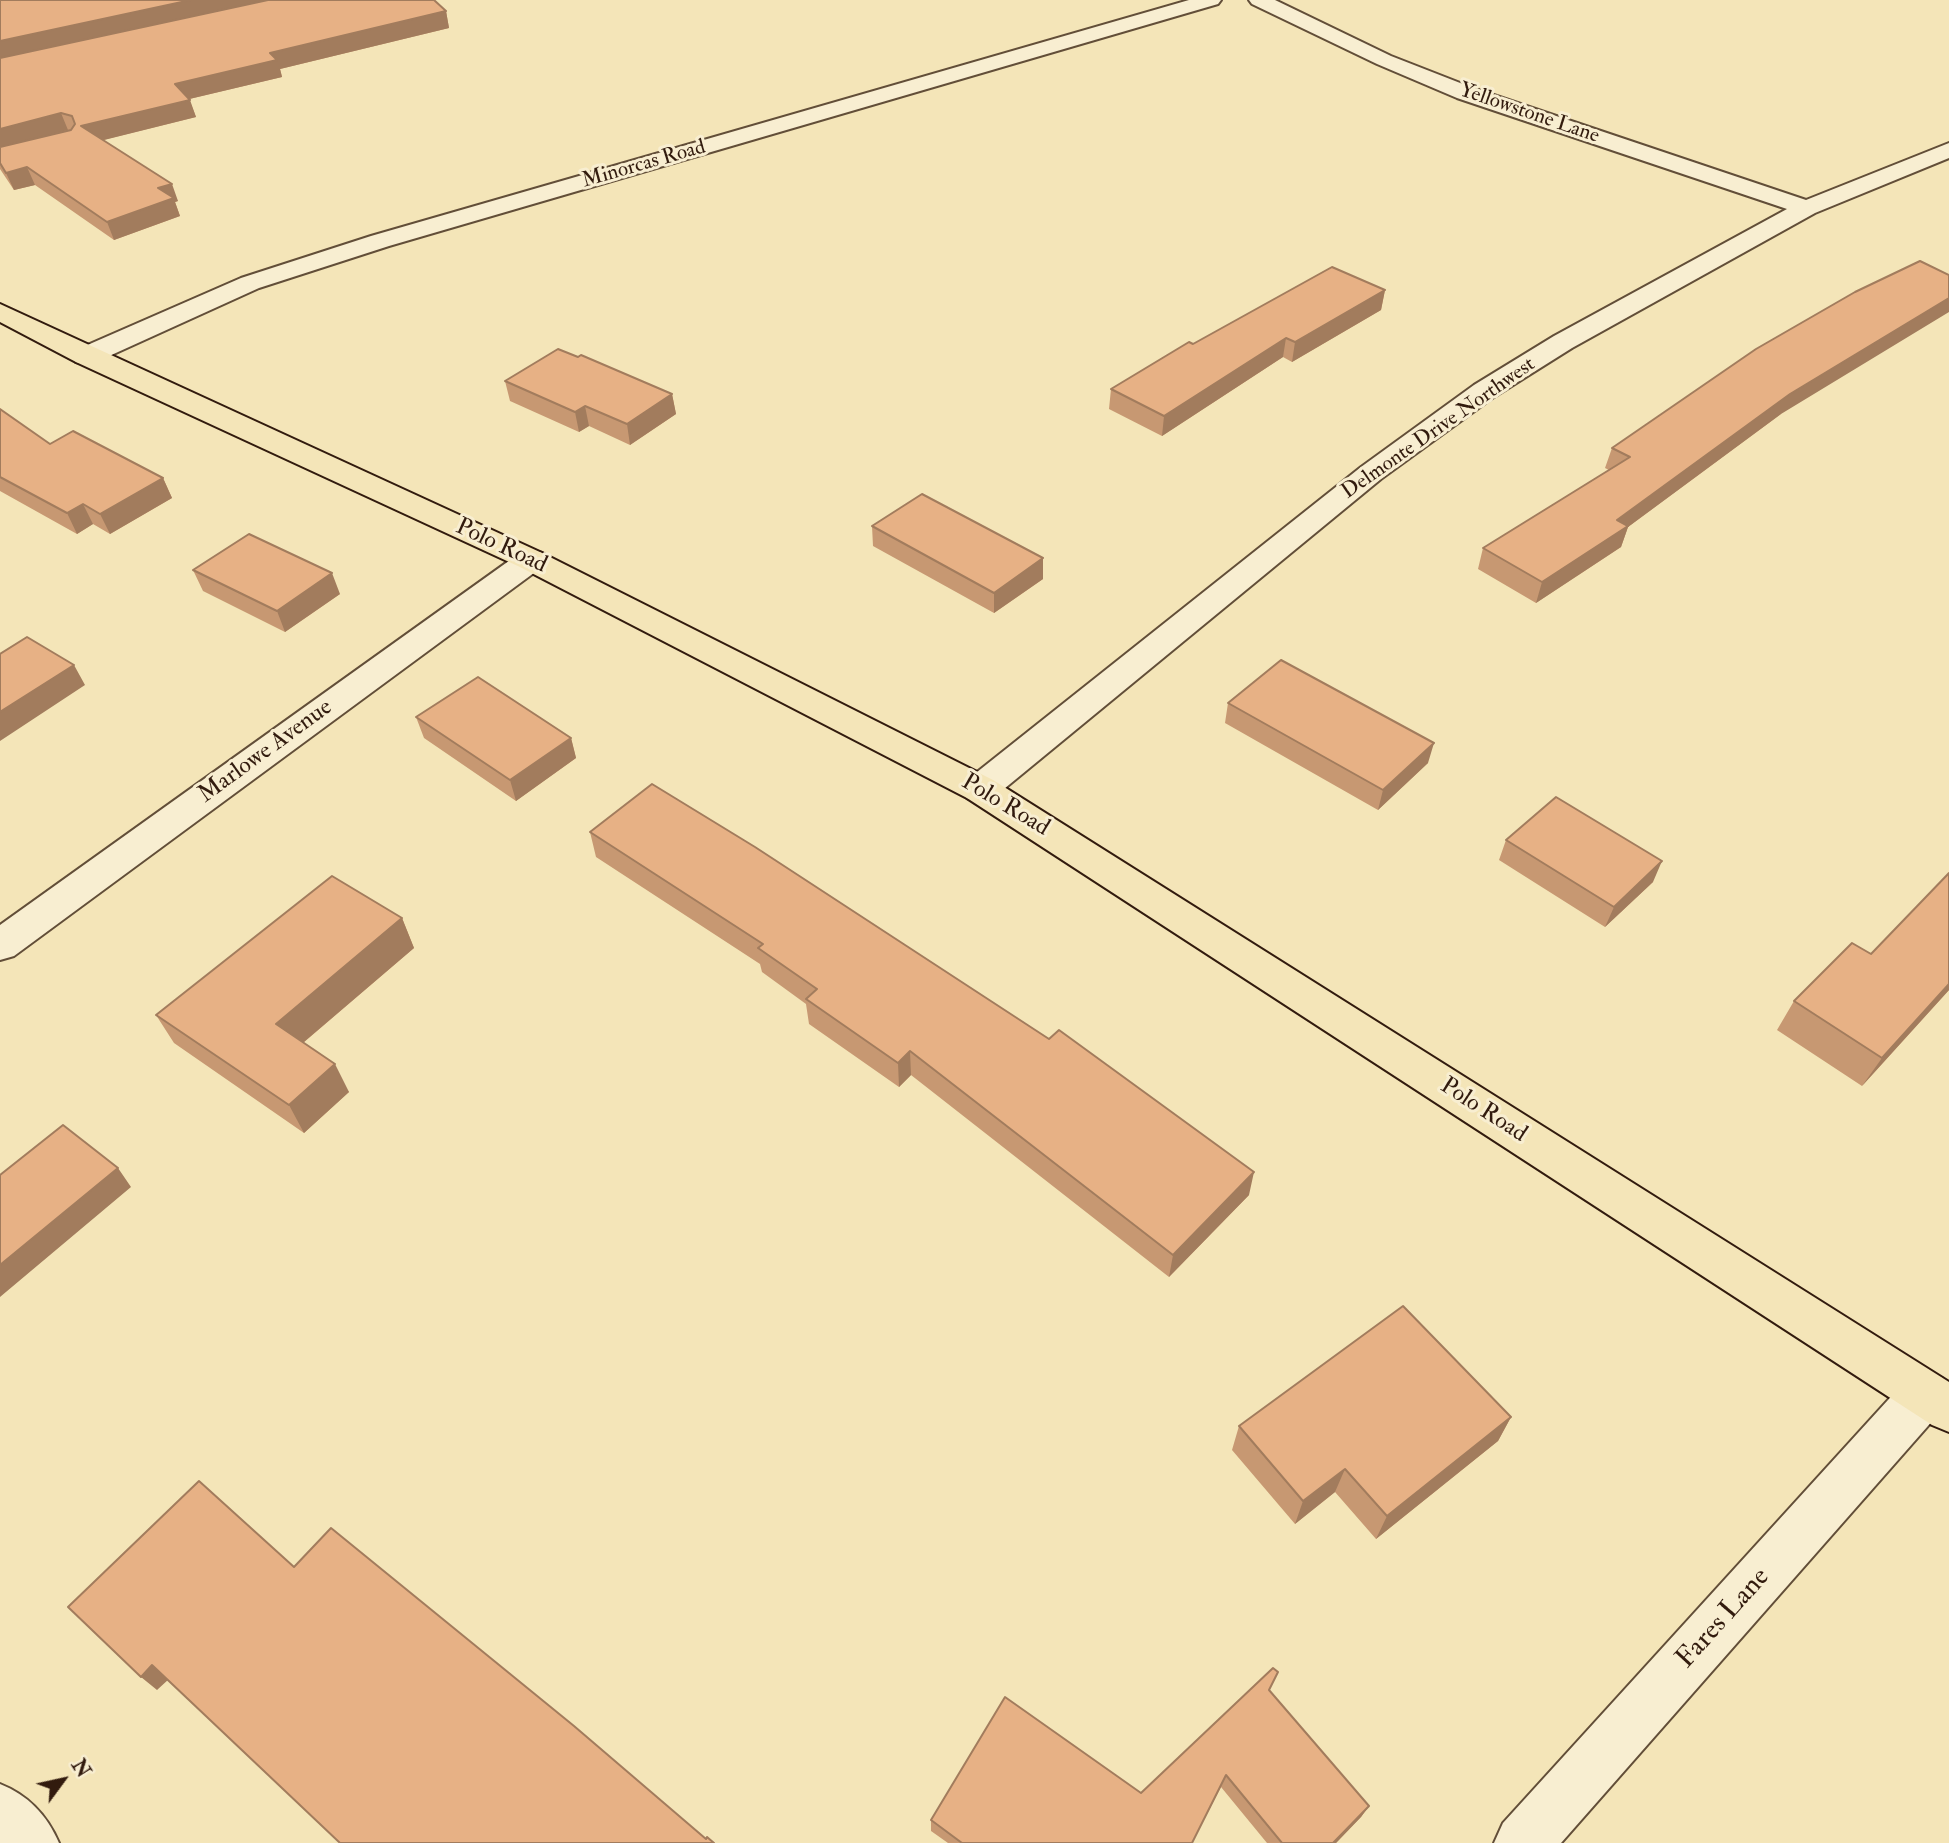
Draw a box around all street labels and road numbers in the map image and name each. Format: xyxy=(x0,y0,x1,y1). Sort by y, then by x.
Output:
street label: Yellowstone Lane xyxy=(1456,78,1602,150)
street label: Minorcas Road xyxy=(579,135,709,195)
street label: Delmonte Drive Northwest xyxy=(1337,353,1541,505)
street label: Polo Road xyxy=(451,513,551,581)
street label: Marlowe Avenue xyxy=(193,694,339,810)
street label: Polo Road xyxy=(956,769,1054,843)
street label: Polo Road xyxy=(1434,1072,1532,1150)
street label: Fares Lane xyxy=(1670,1562,1778,1676)

